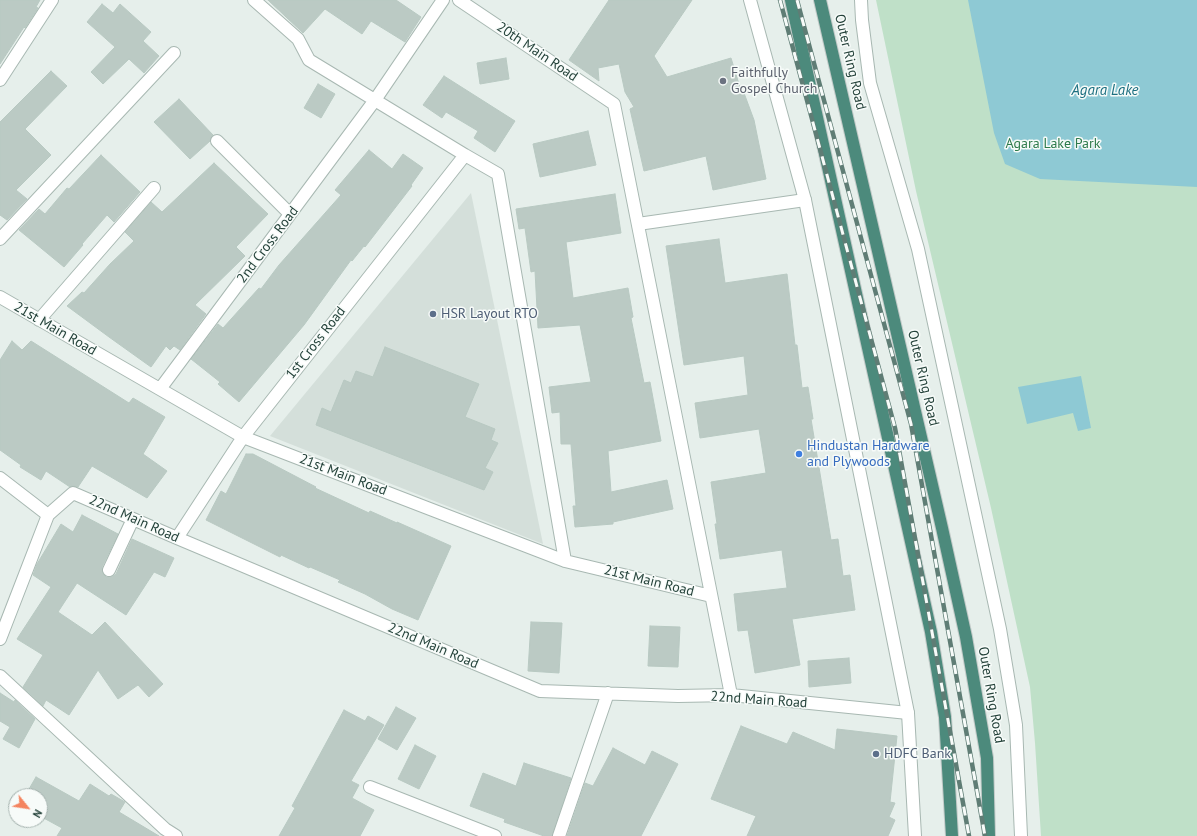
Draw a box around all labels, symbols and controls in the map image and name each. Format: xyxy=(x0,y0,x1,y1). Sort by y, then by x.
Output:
street label: Outer Ring Road xyxy=(831,12,869,112)
street label: 20th Main Road xyxy=(493,19,581,85)
place label: Faithfully Gospel Church xyxy=(731,65,817,98)
marker: Faithfully Gospel Church xyxy=(718,76,728,86)
water label: Agara Lake xyxy=(1072,82,1138,100)
park label: Agara Lake Park xyxy=(1006,136,1100,152)
street label: 2nd Cross Road xyxy=(234,203,302,287)
street label: 21st Main Road xyxy=(11,299,99,359)
street label: 1st Cross Road xyxy=(283,303,349,383)
place label: HSR Layout RTO xyxy=(441,306,538,322)
marker: HSR Layout RTO xyxy=(428,309,438,319)
street label: Outer Ring Road xyxy=(904,328,942,428)
place label: Hindustan Hardware and Plywoods xyxy=(807,438,930,470)
marker: Hindustan Hardware and Plywoods xyxy=(794,449,804,459)
street label: 21st Main Road xyxy=(297,451,389,499)
street label: 22nd Main Road xyxy=(86,492,182,546)
street label: 21st Main Road xyxy=(602,562,696,600)
street label: 22nd Main Road xyxy=(385,619,481,673)
street label: Outer Ring Road xyxy=(974,645,1008,745)
street label: 22nd Main Road xyxy=(710,688,808,712)
place label: HDFC Bank xyxy=(884,746,951,762)
marker: HDFC Bank xyxy=(871,749,881,759)
north arrow xyxy=(8,788,48,828)
text: N xyxy=(30,807,45,820)

